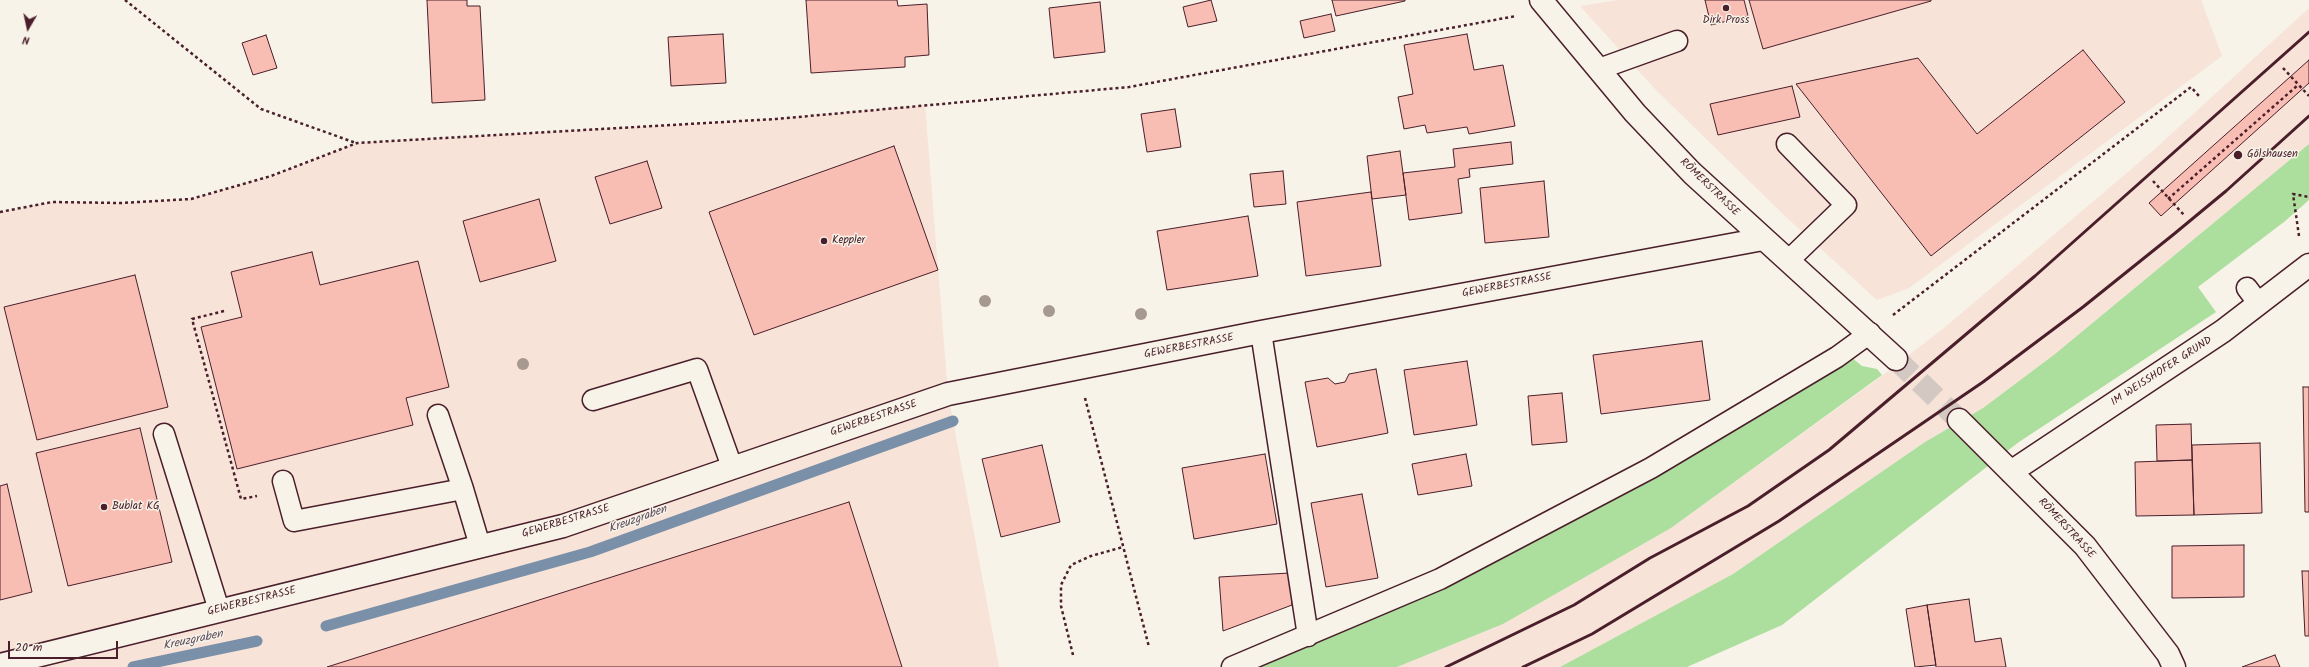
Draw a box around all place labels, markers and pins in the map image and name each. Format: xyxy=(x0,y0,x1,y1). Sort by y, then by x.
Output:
marker: Dirk Pross xyxy=(1721,3,1731,13)
place label: Dirk Pross xyxy=(1703,14,1749,28)
place label: Gölshausen xyxy=(2247,148,2298,162)
marker: Gölshausen xyxy=(2232,149,2244,161)
place label: Keppler xyxy=(832,234,865,248)
marker: Keppler xyxy=(819,236,829,246)
place label: Bublat KG xyxy=(112,500,160,514)
marker: Bublat KG xyxy=(99,502,109,512)

